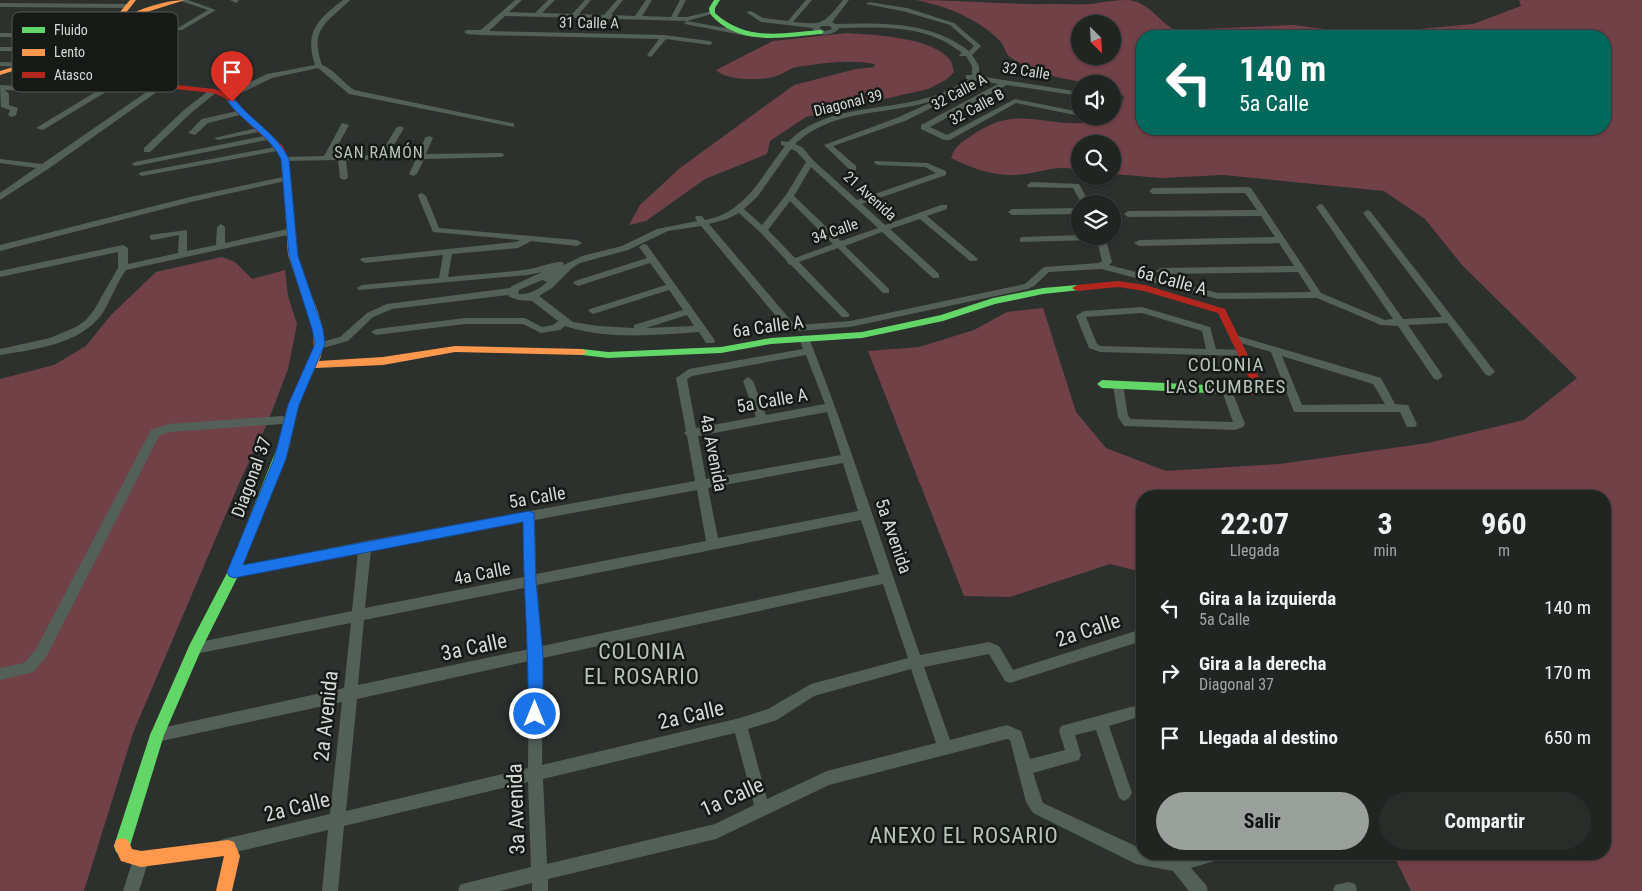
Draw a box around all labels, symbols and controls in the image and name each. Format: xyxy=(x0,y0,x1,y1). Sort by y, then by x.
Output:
legend xyxy=(12,12,178,92)
street label: 31 Calle A xyxy=(559,13,619,33)
north arrow xyxy=(1071,15,1121,65)
map controls xyxy=(1071,15,1121,245)
text: Fluido xyxy=(54,22,88,38)
text: Lento xyxy=(54,44,85,60)
text: 140 m xyxy=(1239,49,1326,90)
icon: left xyxy=(1156,50,1221,115)
pin xyxy=(211,51,253,102)
icon: arrive xyxy=(218,58,246,86)
street label: 32 Calle xyxy=(1001,58,1051,84)
text: Atasco xyxy=(54,67,93,83)
street label: 32 Calle A xyxy=(928,70,990,114)
button: sound xyxy=(1071,75,1121,125)
street label: 32 Calle B xyxy=(947,85,1007,129)
street label: Diagonal 39 xyxy=(812,86,884,120)
text: 5a Calle xyxy=(1239,91,1309,116)
button: search xyxy=(1071,135,1121,185)
district label: SAN RAMÓN xyxy=(334,142,424,162)
street label: 21 Avenida xyxy=(840,167,900,225)
button: layers xyxy=(1071,195,1121,245)
street label: 34 Calle xyxy=(809,215,861,247)
street label: 6a Calle A xyxy=(1135,261,1210,300)
street label: 6a Calle A xyxy=(731,311,806,341)
district label: COLONIA LAS CUMBRES xyxy=(1166,353,1286,398)
street label: 5a Calle A xyxy=(735,383,810,417)
street label: 4a Avenida xyxy=(696,413,732,493)
street label: Diagonal 37 xyxy=(227,434,275,520)
street label: 5a Calle xyxy=(507,482,567,512)
street label: 5a Avenida xyxy=(871,496,917,576)
text: 22:07 xyxy=(1220,506,1289,541)
text: 3 xyxy=(1378,506,1393,541)
text: 960 xyxy=(1481,506,1527,541)
text: Llegada xyxy=(1230,541,1280,560)
text: min xyxy=(1373,541,1397,560)
text: m xyxy=(1498,541,1510,560)
street label: 4a Calle xyxy=(452,557,512,589)
text: Gira a la izquierda xyxy=(1199,587,1336,610)
icon: left xyxy=(1156,594,1184,622)
text: 140 m xyxy=(1544,596,1591,619)
street label: 2a Calle xyxy=(1053,608,1124,652)
text: 5a Calle xyxy=(1199,610,1250,629)
street label: 3a Calle xyxy=(439,628,509,666)
district label: COLONIA EL ROSARIO xyxy=(584,639,700,689)
text: Gira a la derecha xyxy=(1199,652,1326,675)
icon: right xyxy=(1156,659,1184,687)
text: 170 m xyxy=(1544,661,1591,684)
street label: 2a Avenida xyxy=(309,669,343,763)
text: Diagonal 37 xyxy=(1199,675,1274,694)
position arrow xyxy=(508,687,560,739)
street label: 2a Calle xyxy=(656,696,726,734)
icon: arrive xyxy=(1156,724,1184,752)
text: Llegada al destino xyxy=(1199,726,1338,749)
text: 650 m xyxy=(1544,726,1591,749)
street label: 3a Avenida xyxy=(502,763,530,855)
street label: 1a Calle xyxy=(697,772,767,822)
street label: 2a Calle xyxy=(262,787,332,827)
button: Salir xyxy=(1156,792,1369,850)
button: Compartir xyxy=(1379,792,1591,850)
district label: ANEXO EL ROSARIO xyxy=(869,823,1059,848)

